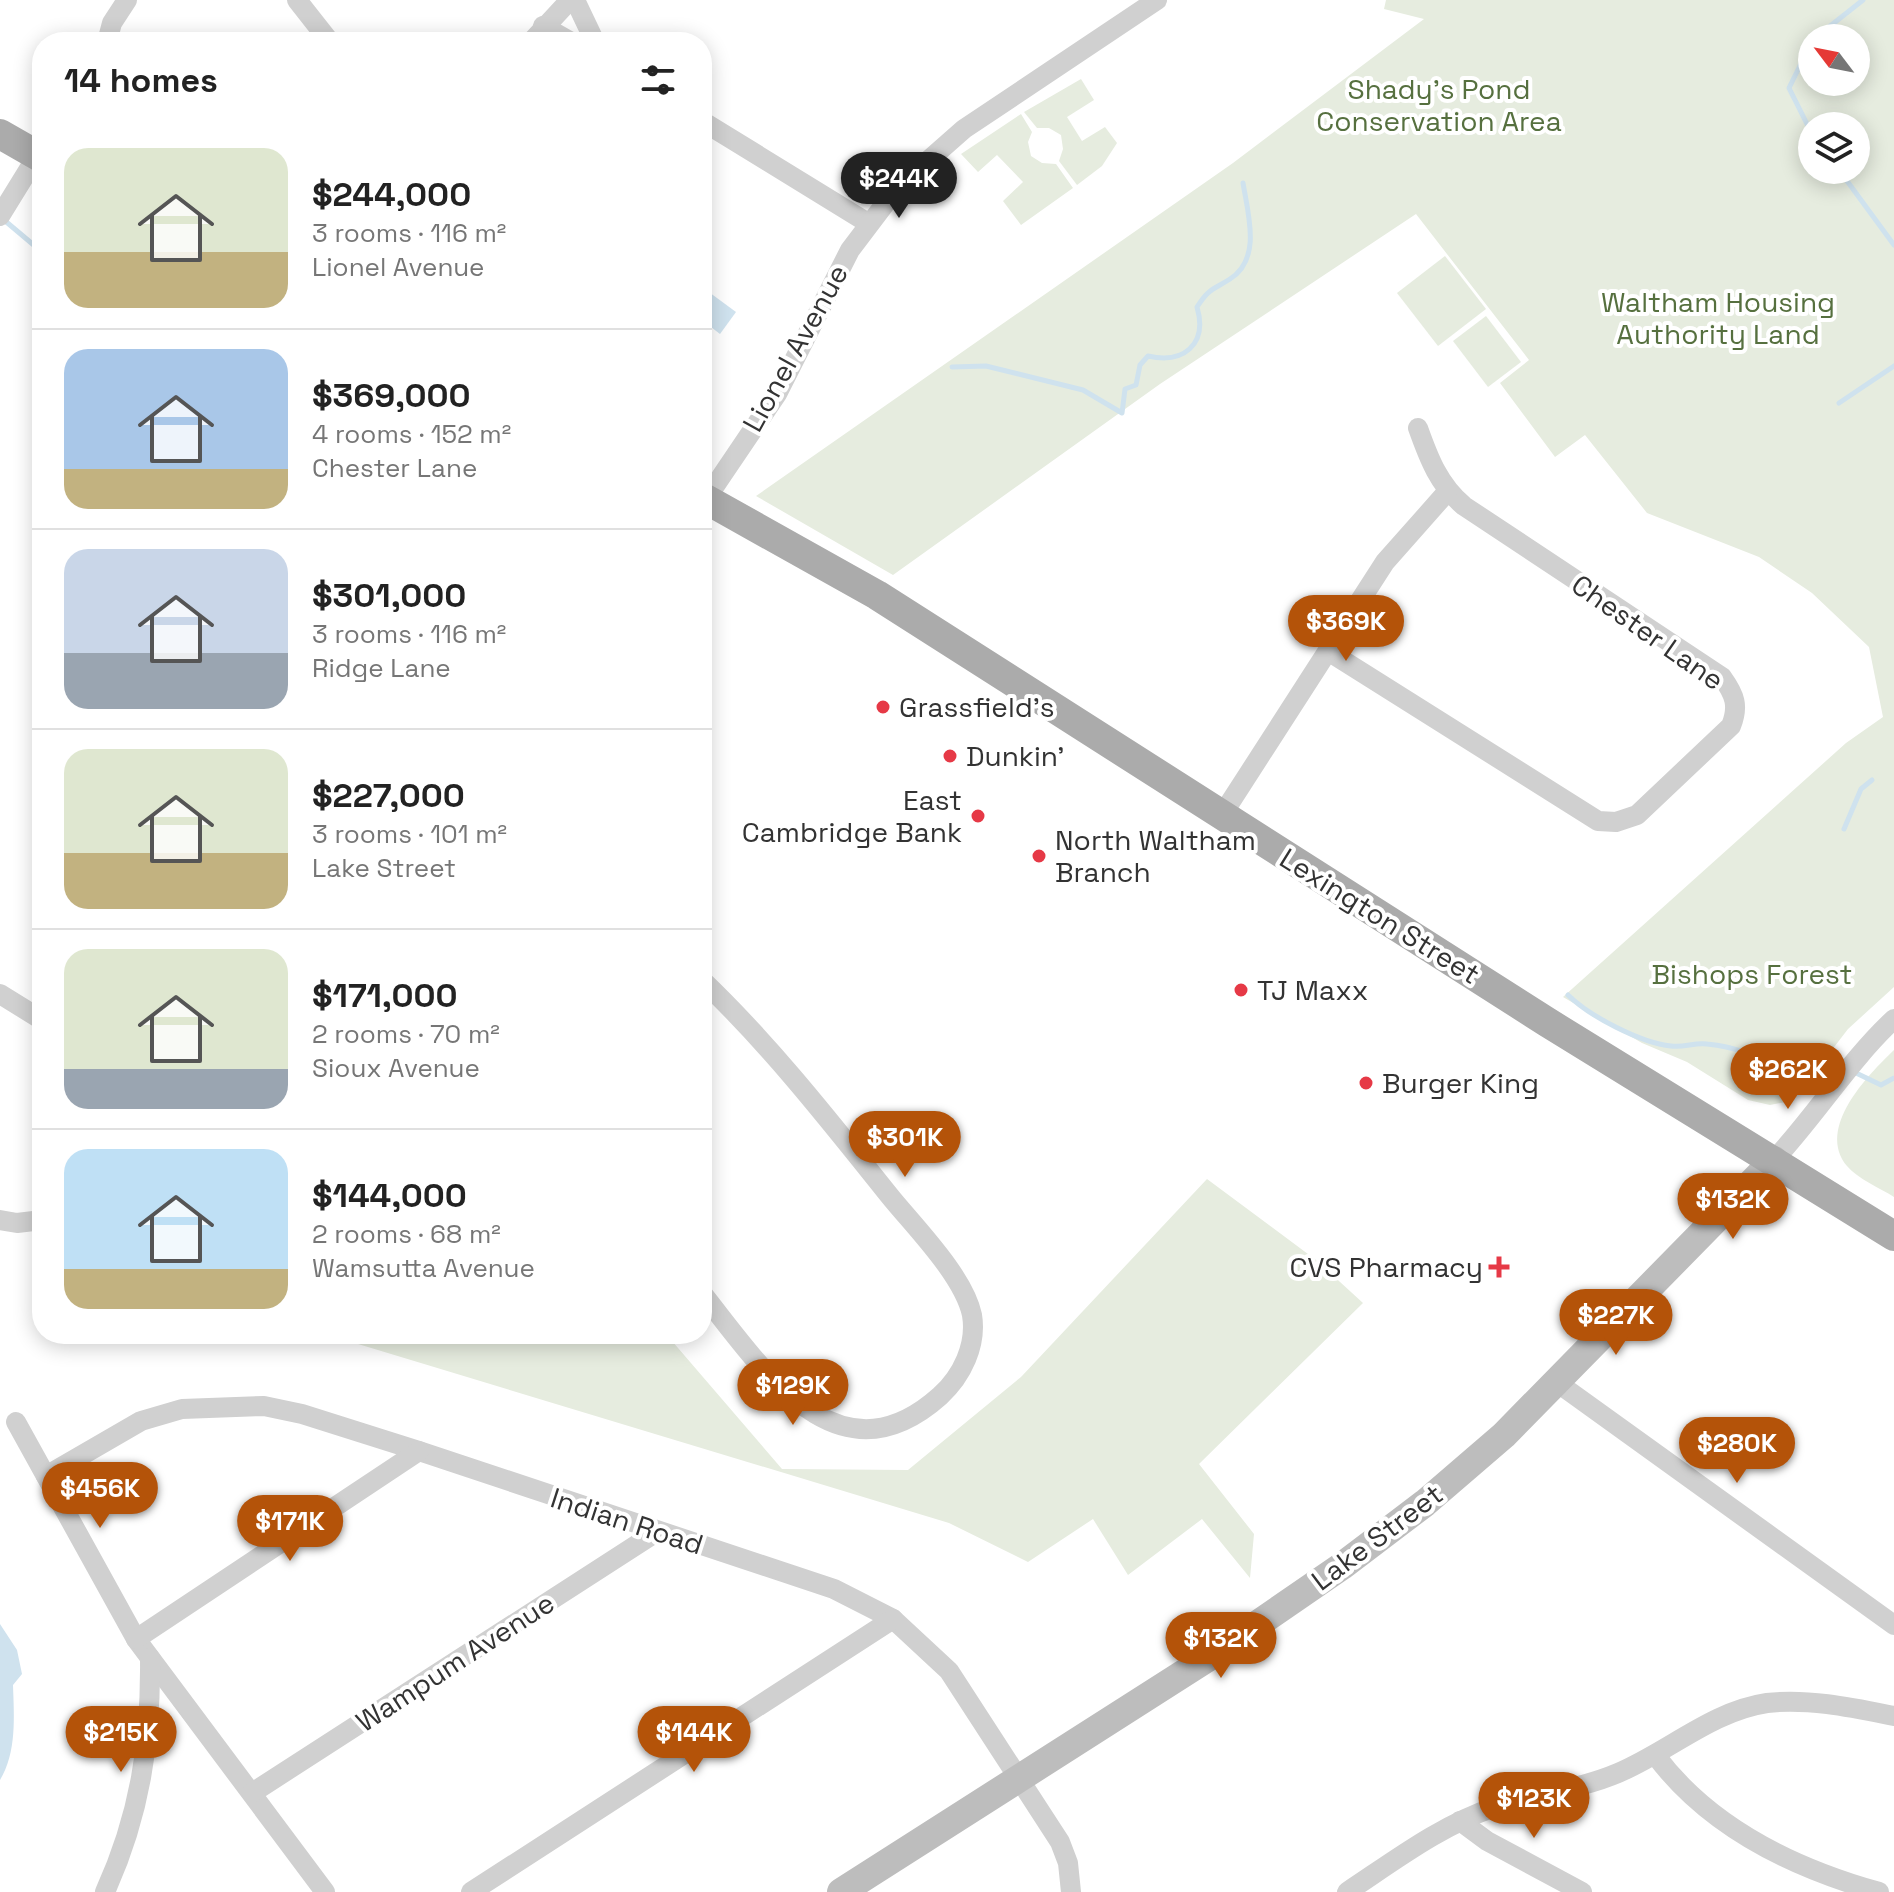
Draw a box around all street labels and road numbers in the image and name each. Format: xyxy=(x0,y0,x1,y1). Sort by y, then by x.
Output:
street label: Lionel Avenue xyxy=(734,258,856,438)
street label: Chester Lane xyxy=(1565,566,1731,698)
street label: Lexington Street xyxy=(1273,840,1487,992)
street label: Lake Street xyxy=(1304,1476,1450,1598)
street label: Indian Road xyxy=(546,1479,708,1563)
street label: Wampum Avenue xyxy=(349,1584,561,1740)

